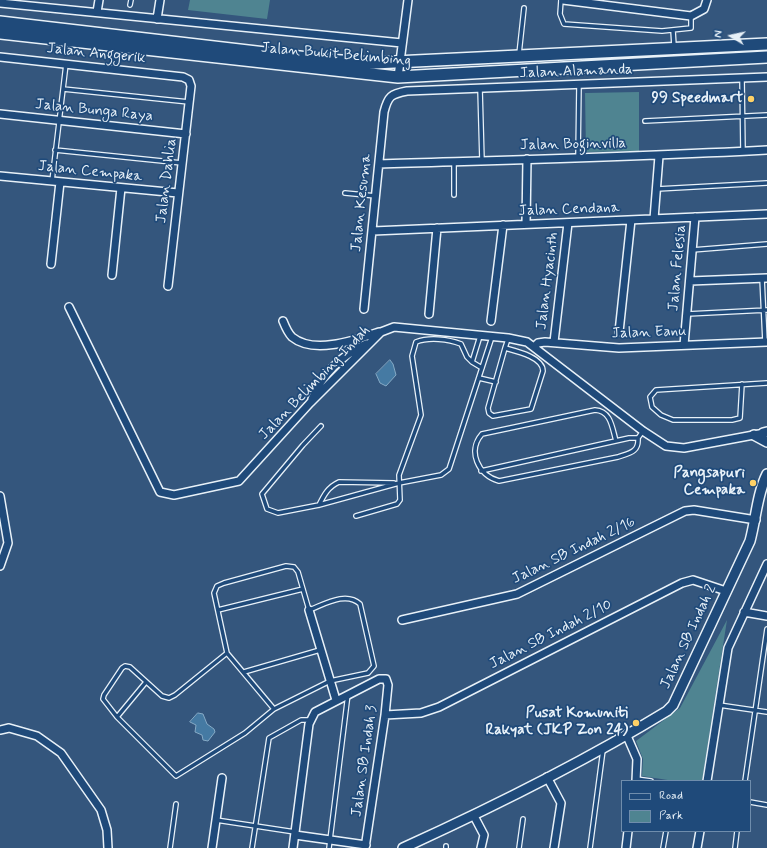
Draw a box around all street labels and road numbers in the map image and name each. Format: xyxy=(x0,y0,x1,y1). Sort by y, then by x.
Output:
street label: Jalan Bukit Belimbing xyxy=(260,39,412,71)
street label: Jalan Anggerik xyxy=(46,40,146,68)
street label: Jalan Alamanda xyxy=(519,61,633,83)
street label: Jalan Bunga Raya xyxy=(34,96,154,126)
street label: Jalan Boginvilla xyxy=(520,135,626,155)
street label: Jalan Dahlia xyxy=(153,137,181,225)
street label: Jalan Kesuma xyxy=(348,153,376,253)
street label: Jalan Cempaka xyxy=(37,158,143,186)
street label: Jalan Cendana xyxy=(518,199,620,221)
street label: Jalan Felesia xyxy=(665,224,691,312)
street label: Jalan Hyacinth xyxy=(533,231,563,331)
street label: Jalan Belimbing Indah xyxy=(256,322,374,444)
street label: Jalan Eanu xyxy=(611,323,687,343)
street label: Jalan SB Indah 2/16 xyxy=(510,513,638,589)
street label: Jalan SB Indah 2 xyxy=(657,582,721,692)
street label: Jalan SB Indah 2/10 xyxy=(487,596,615,674)
street label: Jalan SB Indah 3 xyxy=(348,704,382,818)

